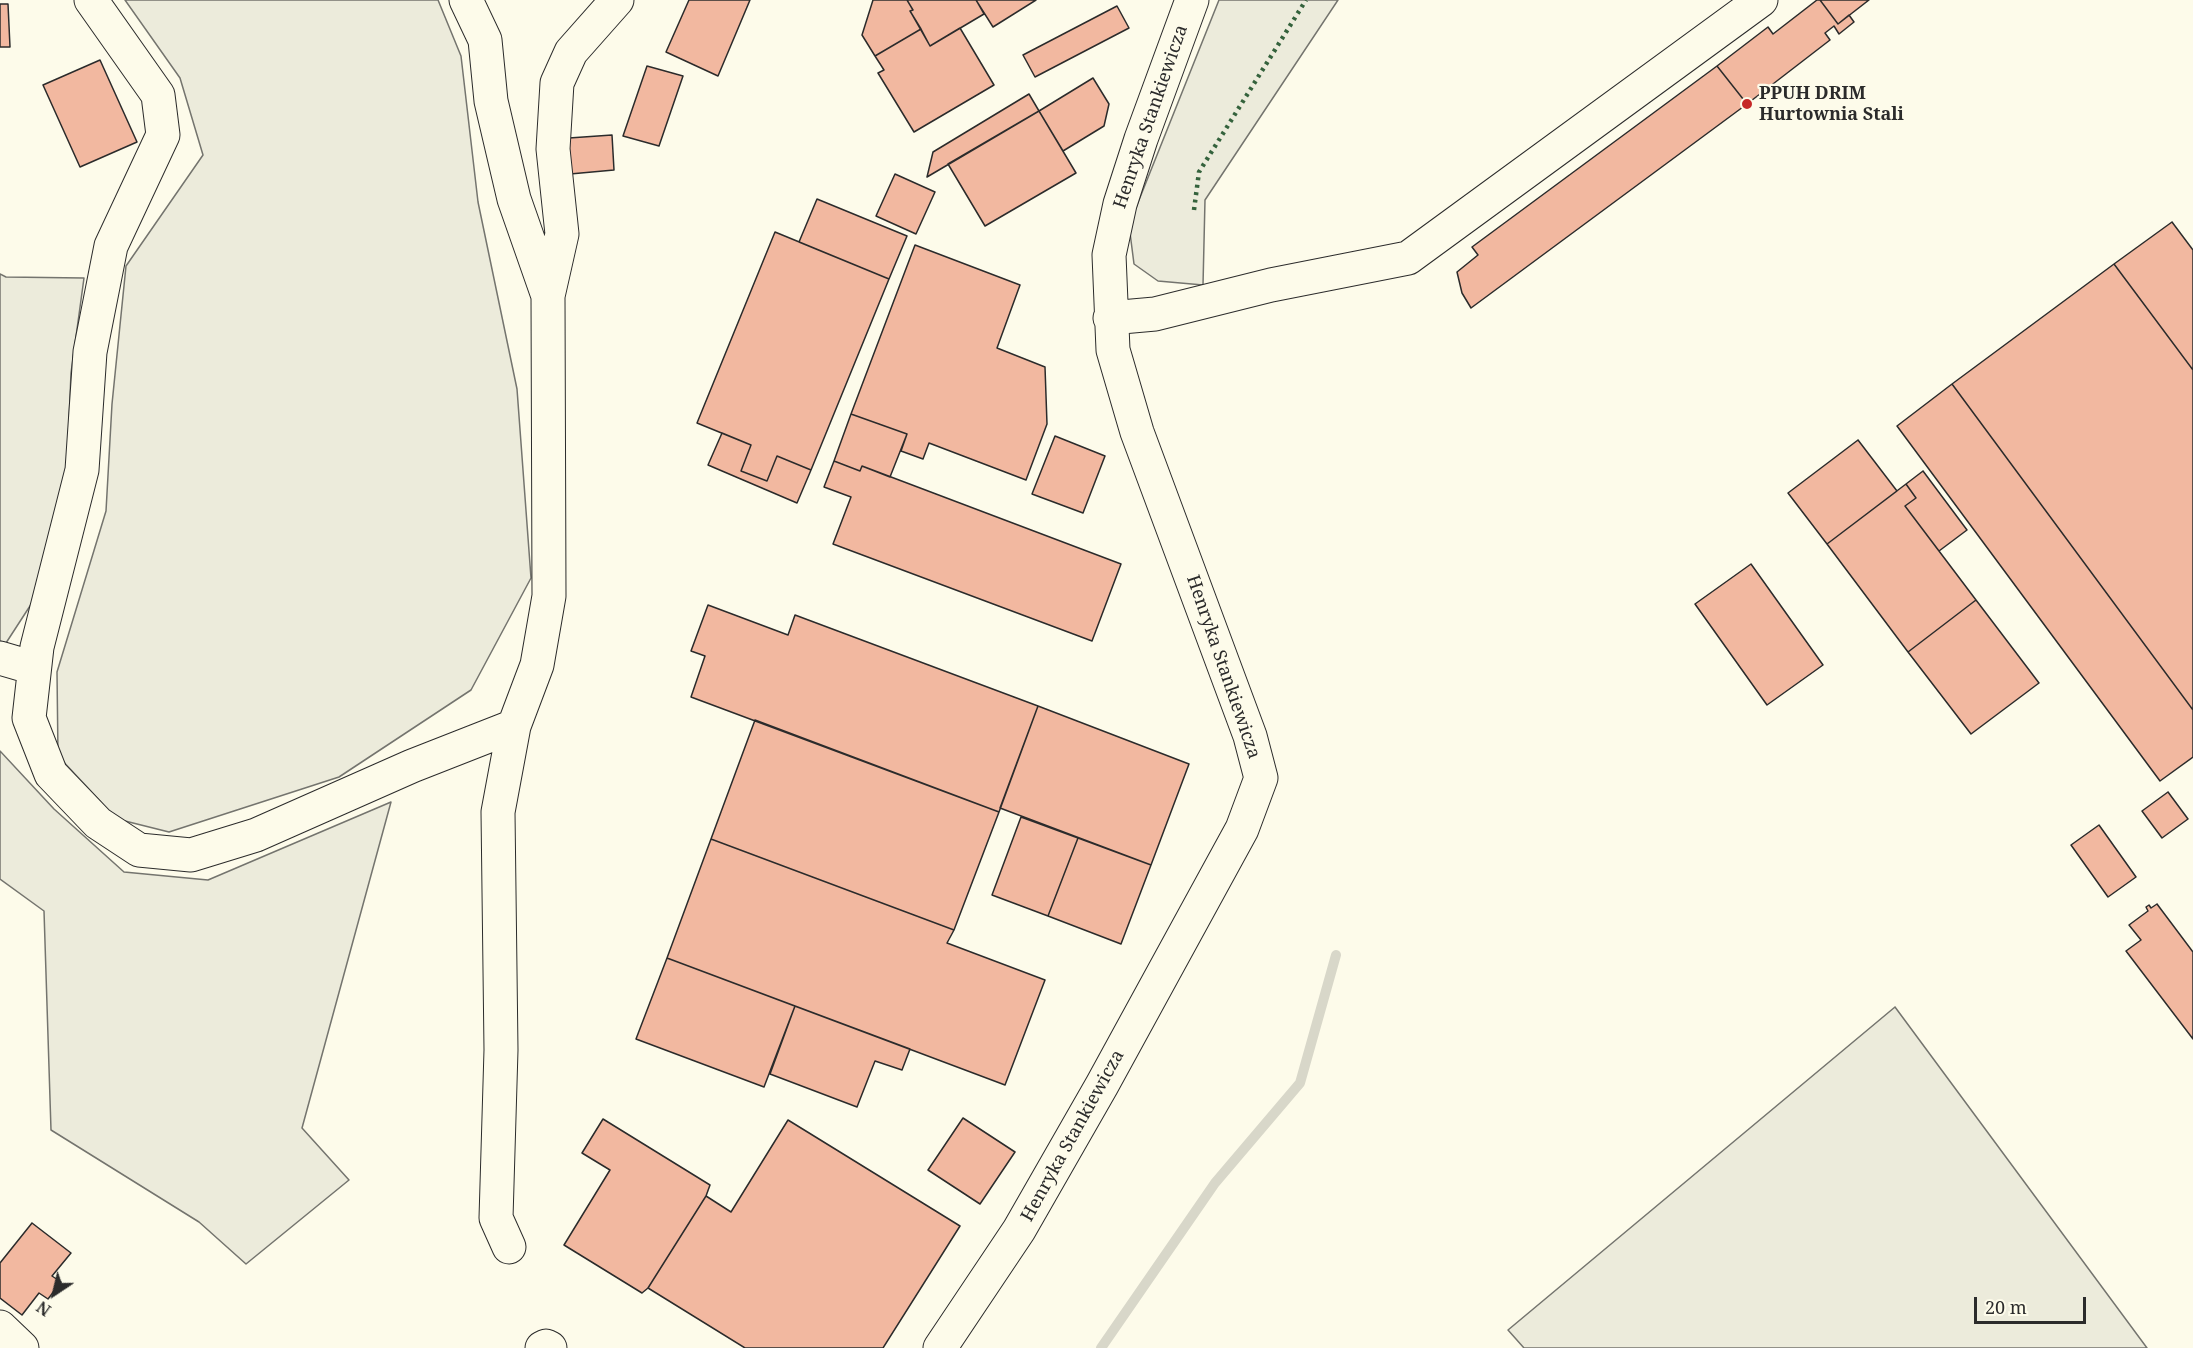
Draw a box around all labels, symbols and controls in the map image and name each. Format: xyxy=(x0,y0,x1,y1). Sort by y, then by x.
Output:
street label: Henryka Stankiewicza xyxy=(1109,22,1193,212)
place label: PPUH DRIM Hurtownia Stali xyxy=(1759,83,1904,125)
marker: PPUH DRIM Hurtownia Stali xyxy=(1740,97,1754,111)
street label: Henryka Stankiewicza xyxy=(1181,572,1265,762)
street label: Henryka Stankiewicza xyxy=(1017,1046,1129,1226)
north arrow xyxy=(24,1264,84,1324)
scale bar xyxy=(1977,1285,2090,1323)
text: 20 m xyxy=(1985,1295,2027,1319)
text: N xyxy=(32,1296,55,1321)

